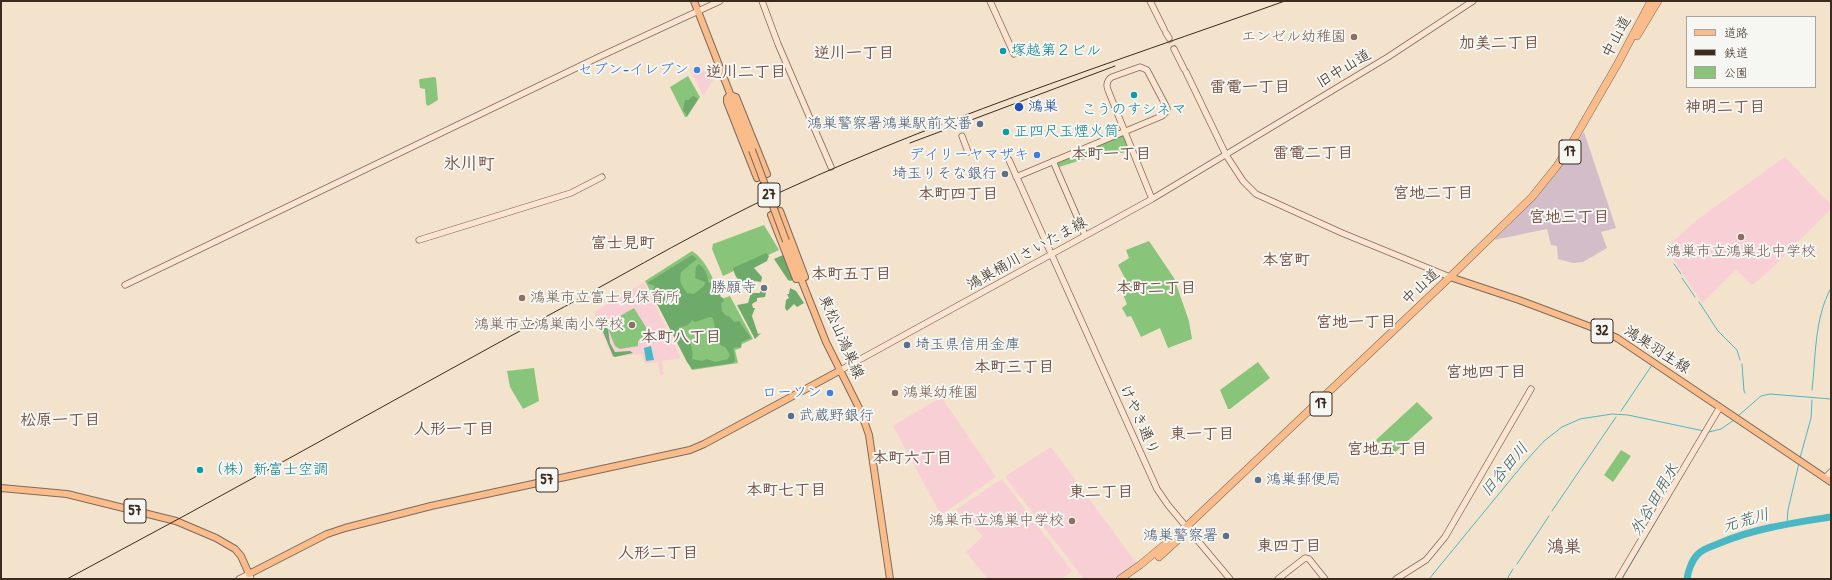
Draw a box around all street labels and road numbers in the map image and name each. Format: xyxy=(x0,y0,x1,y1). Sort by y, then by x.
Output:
street label: 中山道 xyxy=(1598,13,1636,61)
street label: 旧中山道 xyxy=(1314,46,1374,92)
road number: 17 xyxy=(1559,140,1581,164)
road number: 27 xyxy=(758,183,780,207)
street label: 鴻巣桶川さいたま線 xyxy=(964,213,1090,295)
street label: 中山道 xyxy=(1398,265,1444,309)
street label: 東松山鴻巣線 xyxy=(814,292,868,382)
road number: 32 xyxy=(1591,319,1613,343)
street label: 鴻巣羽生線 xyxy=(1621,322,1693,378)
street label: けやき通り xyxy=(1116,382,1162,458)
road number: 17 xyxy=(1310,392,1332,416)
road number: 57 xyxy=(536,468,558,492)
road number: 57 xyxy=(124,499,146,523)

